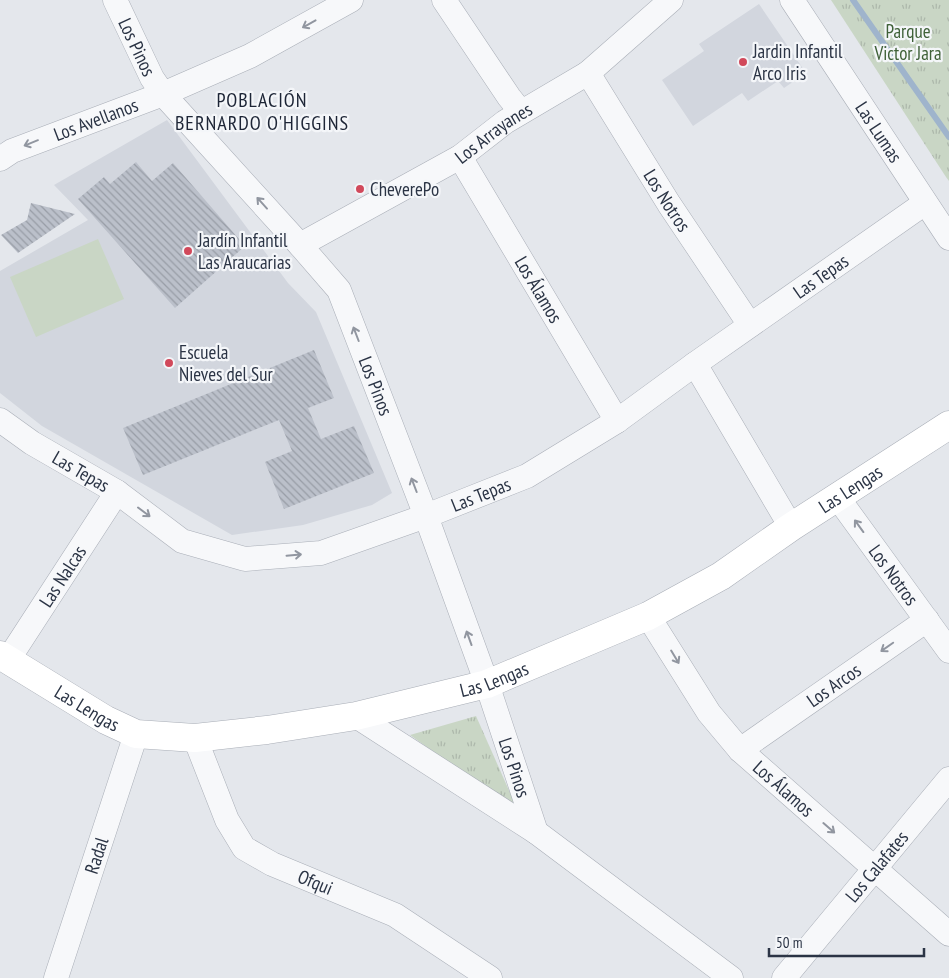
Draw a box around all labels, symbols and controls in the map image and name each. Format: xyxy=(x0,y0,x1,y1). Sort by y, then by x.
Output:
street label: Los Pinos xyxy=(113,14,161,80)
park label: Parque Victor Jara xyxy=(873,19,942,65)
one-way arrow xyxy=(302,20,317,30)
place label: Jardin Infantil Arco Iris xyxy=(752,39,843,85)
marker: Jardin Infantil Arco Iris xyxy=(737,56,749,68)
district label: POBLACIÓN BERNARDO O'HIGGINS xyxy=(175,87,349,136)
street label: Los Avellanos xyxy=(50,93,141,146)
street label: Los Arrayanes xyxy=(450,97,536,169)
street label: Las Lumas xyxy=(850,97,908,167)
one-way arrow xyxy=(24,139,39,149)
street label: Los Notros xyxy=(638,165,696,236)
place label: CheverePo xyxy=(370,177,439,201)
marker: CheverePo xyxy=(354,183,366,195)
one-way arrow xyxy=(256,197,268,210)
place label: Jardín Infantil Las Araucarias xyxy=(197,228,291,274)
marker: Jardín Infantil Las Araucarias xyxy=(182,245,194,257)
street label: Las Tepas xyxy=(788,249,853,304)
street label: Los Álamos xyxy=(510,252,568,327)
one-way arrow xyxy=(351,327,360,342)
place label: Escuela Nieves del Sur xyxy=(179,340,273,386)
street label: Los Pinos xyxy=(354,353,398,419)
marker: Escuela Nieves del Sur xyxy=(163,357,175,369)
street label: Las Tepas xyxy=(48,445,114,497)
street label: Las Lengas xyxy=(814,459,887,518)
street label: Las Tepas xyxy=(448,472,514,517)
one-way arrow xyxy=(409,478,418,494)
one-way arrow xyxy=(137,507,150,518)
one-way arrow xyxy=(854,520,864,534)
street label: Los Notros xyxy=(864,540,924,610)
street label: Las Nalcas xyxy=(34,541,91,611)
one-way arrow xyxy=(286,550,302,560)
one-way arrow xyxy=(464,631,473,647)
one-way arrow xyxy=(880,642,894,652)
one-way arrow xyxy=(670,649,680,663)
street label: Las Lengas xyxy=(457,656,532,702)
street label: Los Arcos xyxy=(802,658,865,712)
street label: Las Lengas xyxy=(50,679,123,736)
street label: Los Pinos xyxy=(494,735,536,800)
street label: Los Álamos xyxy=(748,755,819,822)
one-way arrow xyxy=(822,822,835,834)
street label: Los Calafates xyxy=(840,826,913,907)
street label: Radal xyxy=(79,834,114,877)
street label: Ofqui xyxy=(294,864,337,900)
scale bar xyxy=(769,926,924,958)
text: 50 m xyxy=(776,933,802,952)

